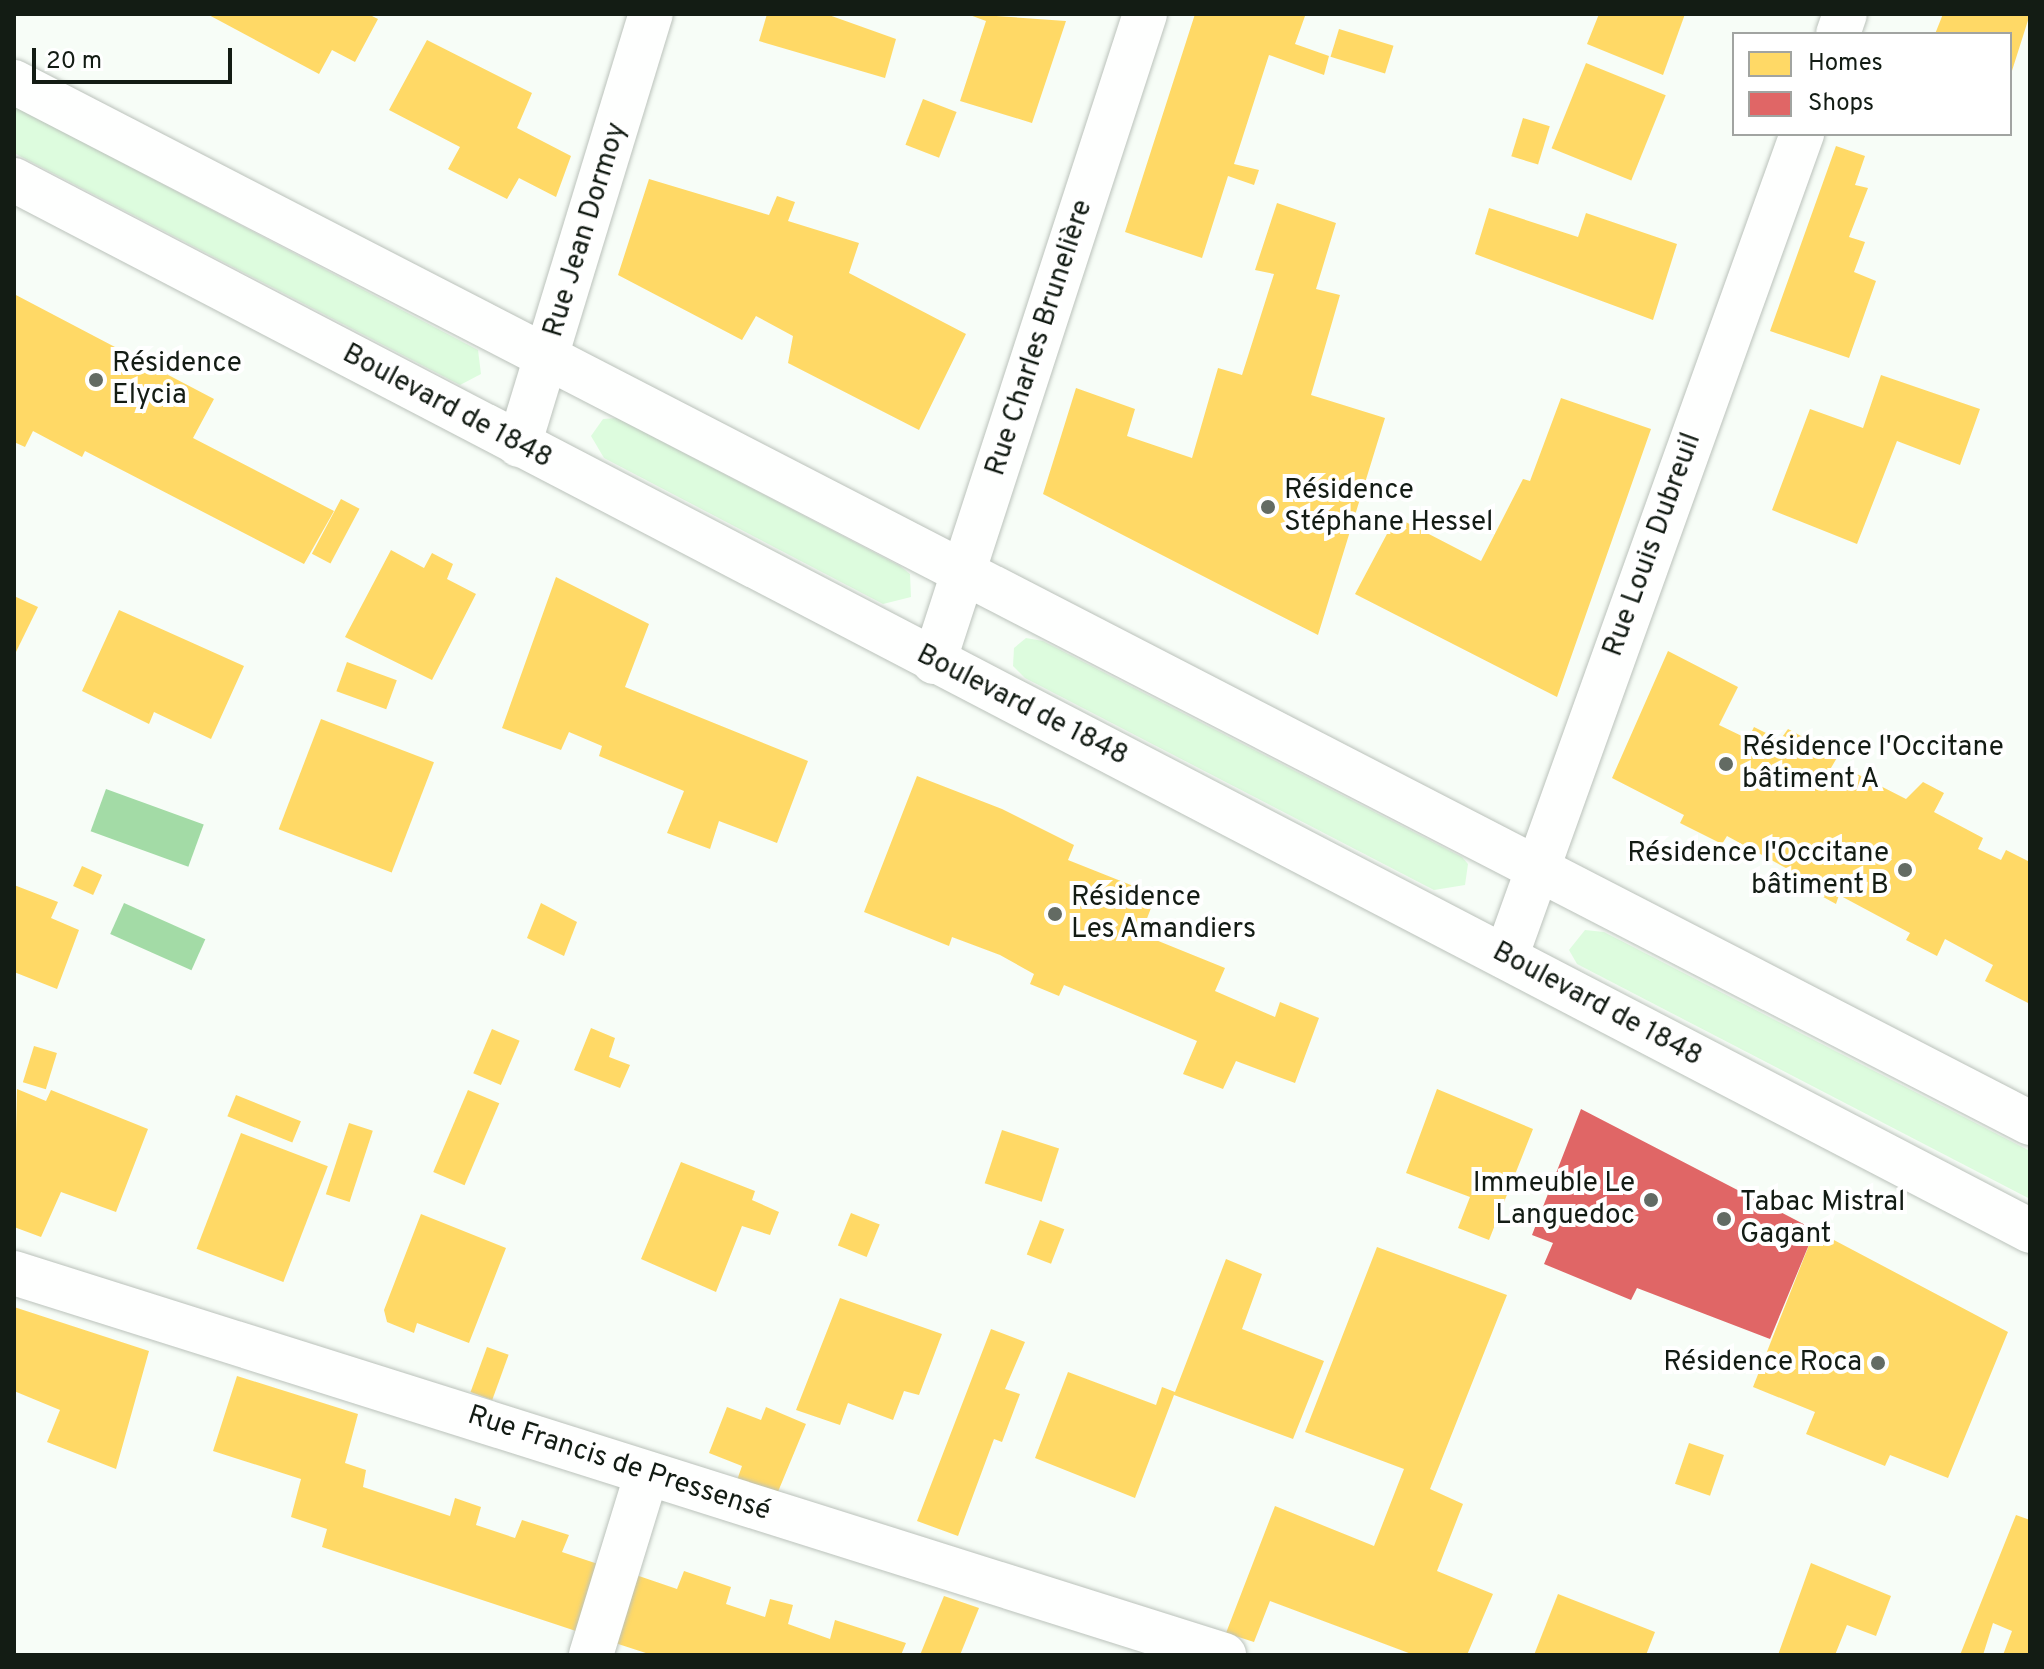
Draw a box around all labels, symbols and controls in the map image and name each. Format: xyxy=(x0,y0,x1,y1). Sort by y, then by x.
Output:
scale bar xyxy=(36,32,236,82)
legend xyxy=(1732,32,2012,136)
text: 20 m xyxy=(46,47,102,77)
text: Homes xyxy=(1808,49,1883,79)
text: Shops xyxy=(1808,89,1874,119)
street label: Rue Jean Dormoy xyxy=(537,119,635,341)
street label: Rue Charles Brunelière xyxy=(980,196,1100,480)
street label: Boulevard de 1848 xyxy=(336,338,558,476)
place label: Résidence Elycia xyxy=(112,347,242,413)
marker: Résidence Elycia xyxy=(87,371,105,389)
street label: Rue Louis Dubreuil xyxy=(1597,429,1709,661)
place label: Résidence Stéphane Hessel xyxy=(1284,474,1493,540)
marker: Résidence Stéphane Hessel xyxy=(1259,498,1277,516)
street label: Boulevard de 1848 xyxy=(911,638,1133,774)
place label: Résidence l'Occitane bâtiment A xyxy=(1742,731,2004,797)
marker: Résidence l'Occitane bâtiment A xyxy=(1717,755,1735,773)
place label: Résidence l'Occitane bâtiment B xyxy=(1627,837,1889,903)
marker: Résidence l'Occitane bâtiment B xyxy=(1896,861,1914,879)
place label: Résidence Les Amandiers xyxy=(1071,881,1257,947)
marker: Résidence Les Amandiers xyxy=(1046,905,1064,923)
street label: Boulevard de 1848 xyxy=(1486,936,1708,1074)
place label: Immeuble Le Languedoc xyxy=(1473,1167,1635,1233)
place label: Tabac Mistral Gagant xyxy=(1740,1186,1905,1252)
marker: Immeuble Le Languedoc xyxy=(1642,1191,1660,1209)
marker: Tabac Mistral Gagant xyxy=(1715,1210,1733,1228)
place label: Résidence Roca xyxy=(1663,1346,1862,1380)
marker: Résidence Roca xyxy=(1869,1354,1887,1372)
street label: Rue Francis de Pressensé xyxy=(463,1399,775,1529)

